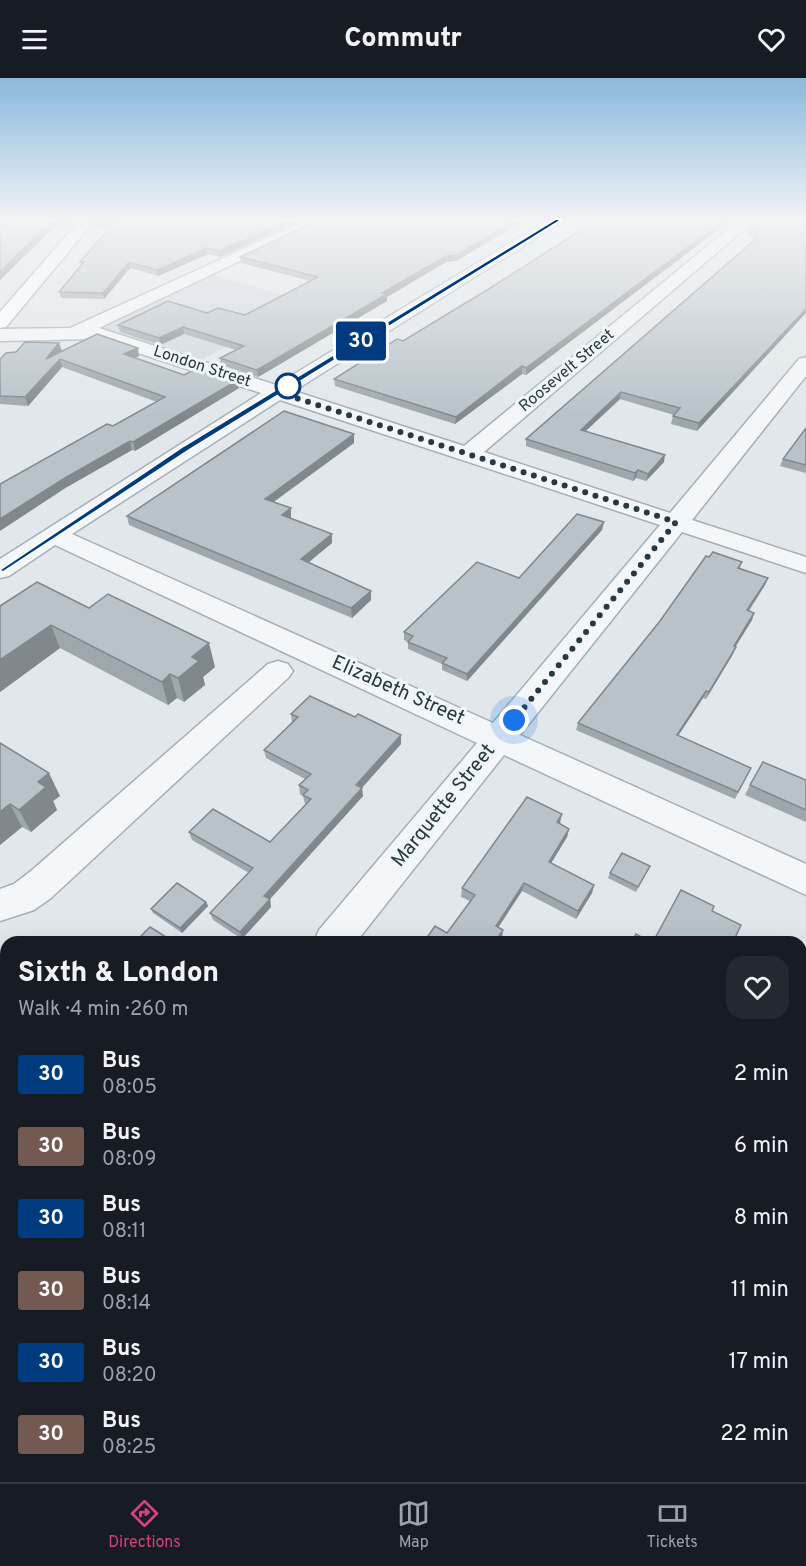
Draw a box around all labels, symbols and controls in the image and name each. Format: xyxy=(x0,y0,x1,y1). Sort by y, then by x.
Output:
text: Commutr xyxy=(344,22,462,56)
icon: menu xyxy=(18,23,51,56)
icon: heart xyxy=(755,23,788,56)
line badge: 30 xyxy=(334,322,388,360)
street label: Roosevelt Street xyxy=(515,325,619,417)
text: 30 xyxy=(348,328,374,355)
street label: London Street xyxy=(151,342,253,392)
unlabelled marker xyxy=(275,373,301,399)
street label: Elizabeth Street xyxy=(327,650,469,732)
your location xyxy=(499,705,529,735)
street label: Marquette Street xyxy=(386,739,502,873)
text: Sixth & London xyxy=(18,956,219,992)
button: heart xyxy=(726,956,789,1019)
text: Walk · 4 min · 260 m xyxy=(18,997,189,1023)
text: Bus xyxy=(102,1048,141,1075)
text: 30 xyxy=(38,1061,64,1088)
text: 2 min xyxy=(734,1061,789,1088)
text: 08:05 xyxy=(102,1075,157,1101)
text: Bus xyxy=(102,1120,141,1147)
text: 30 xyxy=(38,1133,64,1160)
text: 6 min xyxy=(734,1133,789,1160)
text: 08:09 xyxy=(102,1147,156,1173)
text: Bus xyxy=(102,1192,141,1219)
text: 30 xyxy=(38,1205,64,1232)
text: 8 min xyxy=(734,1205,789,1232)
text: 08:11 xyxy=(102,1219,146,1245)
text: Bus xyxy=(102,1264,141,1291)
text: 30 xyxy=(38,1277,64,1304)
text: 11 min xyxy=(731,1277,789,1304)
text: 08:14 xyxy=(102,1291,151,1317)
text: Bus xyxy=(102,1336,141,1363)
text: 30 xyxy=(38,1349,64,1376)
text: 17 min xyxy=(729,1349,789,1376)
text: 08:20 xyxy=(102,1363,157,1389)
text: Bus xyxy=(102,1408,141,1435)
text: 30 xyxy=(38,1421,64,1448)
text: 22 min xyxy=(720,1421,789,1448)
text: 08:25 xyxy=(102,1435,156,1461)
tab: Directions xyxy=(108,1497,181,1553)
tab: Map xyxy=(397,1497,430,1553)
tab: Tickets xyxy=(647,1497,698,1553)

